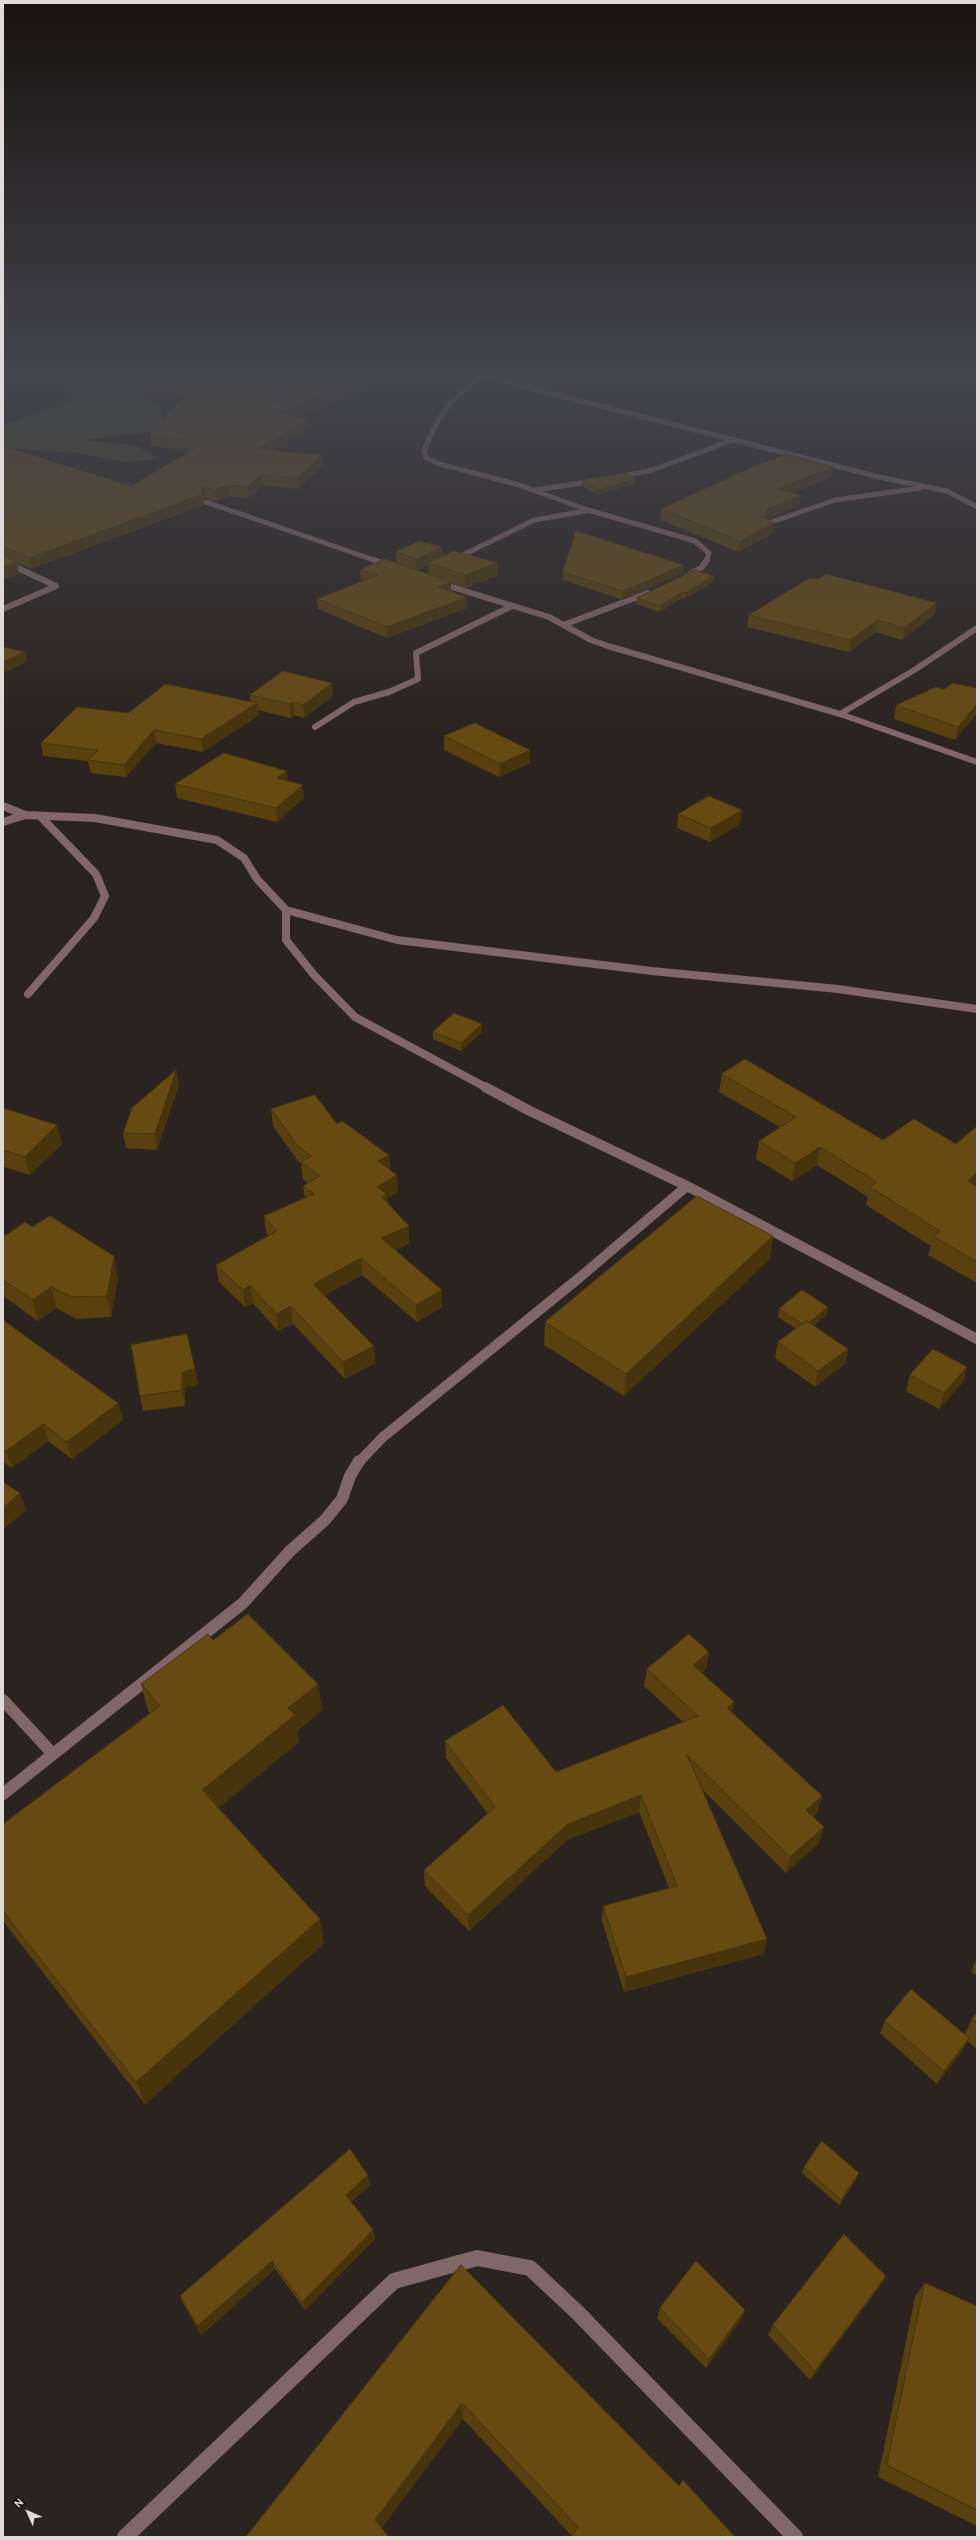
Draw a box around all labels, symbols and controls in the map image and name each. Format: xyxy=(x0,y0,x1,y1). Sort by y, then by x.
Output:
north arrow xyxy=(8,2492,48,2532)
text: N xyxy=(12,2496,27,2511)

